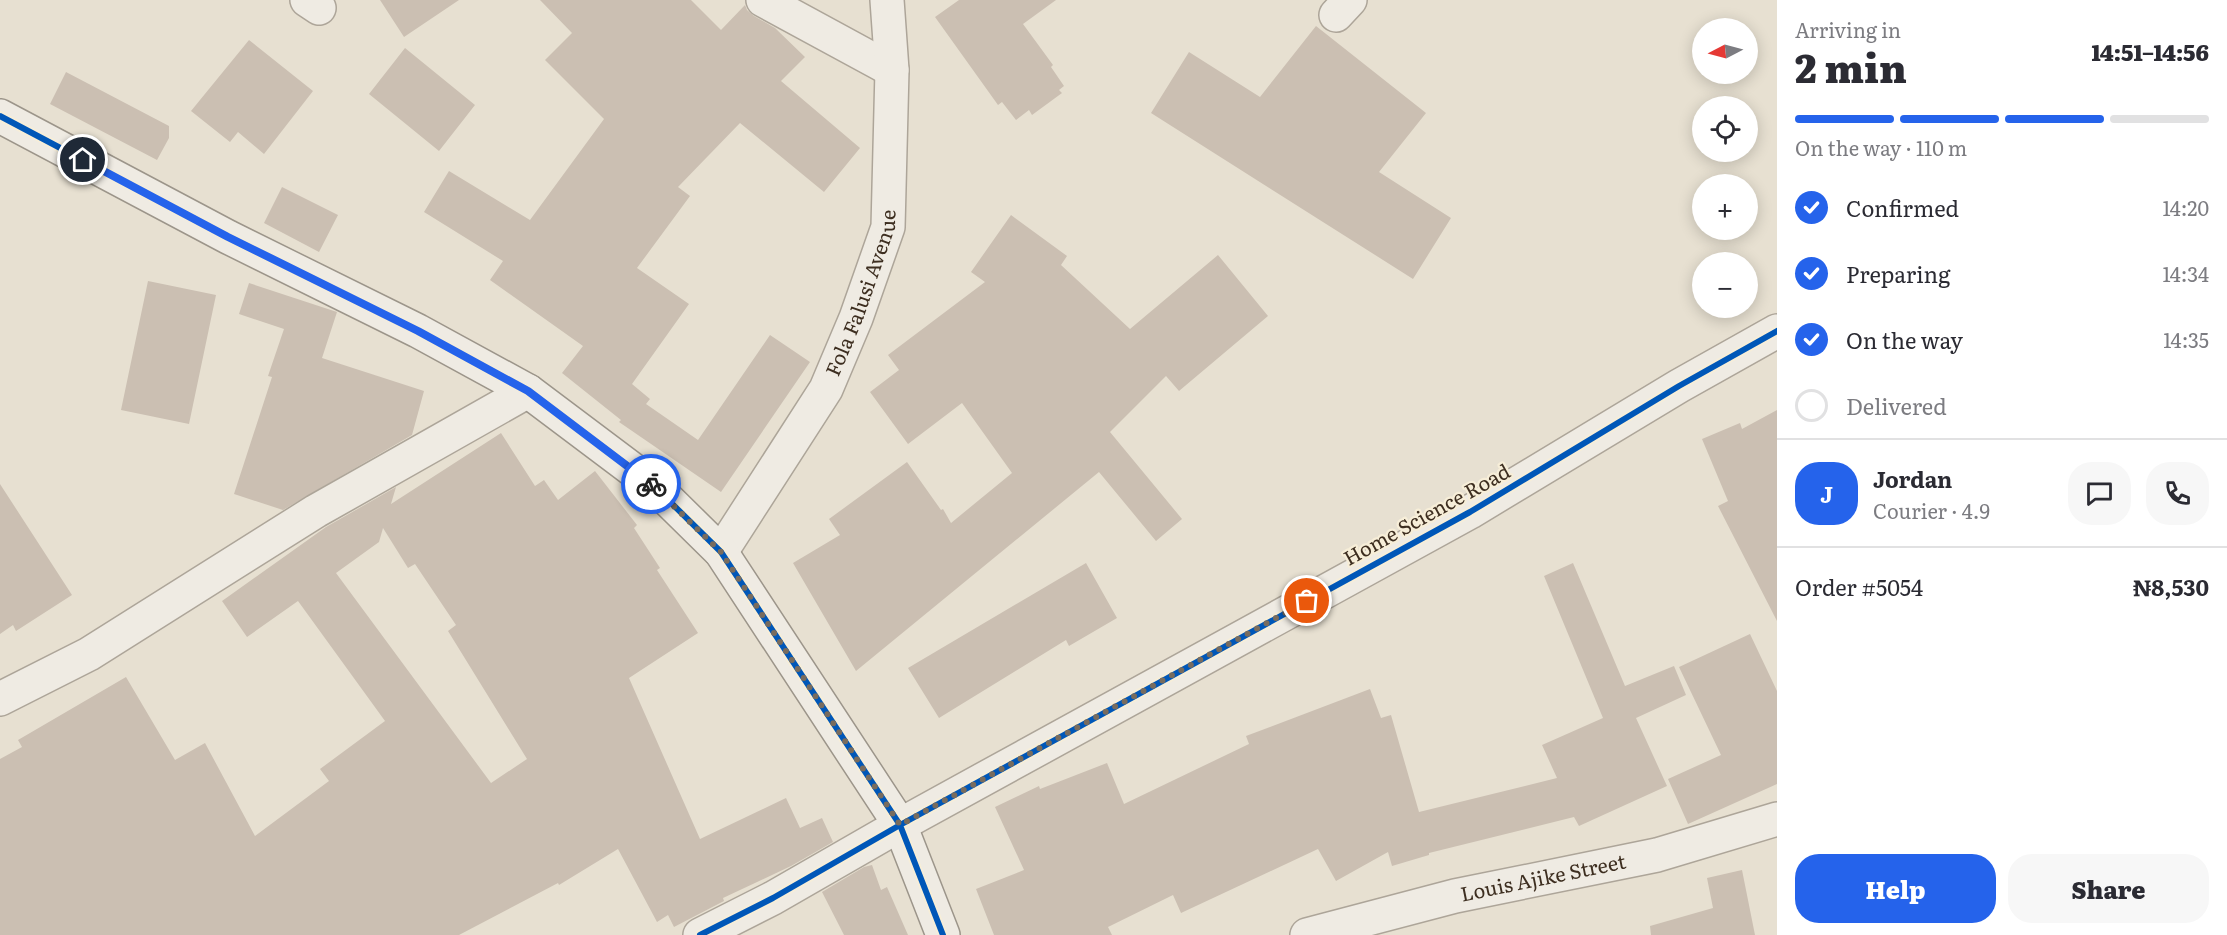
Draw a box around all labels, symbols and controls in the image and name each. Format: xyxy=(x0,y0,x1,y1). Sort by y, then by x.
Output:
text: Arriving in xyxy=(1795,14,1901,44)
north arrow xyxy=(1692,18,1758,84)
map controls xyxy=(1692,18,1758,318)
text: 14:51–14:56 xyxy=(2091,35,2209,68)
text: 2 min xyxy=(1795,37,1907,95)
button: locate xyxy=(1692,96,1758,162)
text: On the way · 110 m xyxy=(1795,132,1967,162)
pin xyxy=(57,134,108,185)
icon: home xyxy=(66,143,99,176)
button: + xyxy=(1692,174,1758,240)
icon: check xyxy=(1795,191,1828,224)
text: Confirmed xyxy=(1846,191,1959,224)
text: 14:20 xyxy=(2162,192,2209,222)
street label: Fola Falusi Avenue xyxy=(816,209,901,380)
button: − xyxy=(1692,252,1758,318)
icon: check xyxy=(1795,257,1828,290)
text: Preparing xyxy=(1846,257,1950,290)
text: 14:34 xyxy=(2162,258,2209,288)
icon: check xyxy=(1795,323,1828,356)
text: On the way xyxy=(1846,323,1963,356)
text: 14:35 xyxy=(2163,324,2209,354)
text: Delivered xyxy=(1846,389,1947,422)
courier xyxy=(621,454,681,514)
street label: Home Science Road xyxy=(1337,455,1515,572)
text: Jordan xyxy=(1873,462,1952,495)
button: chat xyxy=(2068,462,2131,525)
button: phone xyxy=(2146,462,2209,525)
icon: bike xyxy=(635,468,668,501)
text: J xyxy=(1820,477,1833,510)
text: Courier · 4.9 xyxy=(1873,495,1990,525)
text: Order #5054 xyxy=(1795,570,1923,603)
text: ₦8,530 xyxy=(2133,570,2209,603)
pin xyxy=(1281,575,1332,626)
icon: bag xyxy=(1290,584,1323,617)
street label: Louis Ajike Street xyxy=(1457,845,1628,908)
button: Help xyxy=(1795,854,1996,923)
button: Share xyxy=(2008,854,2209,923)

